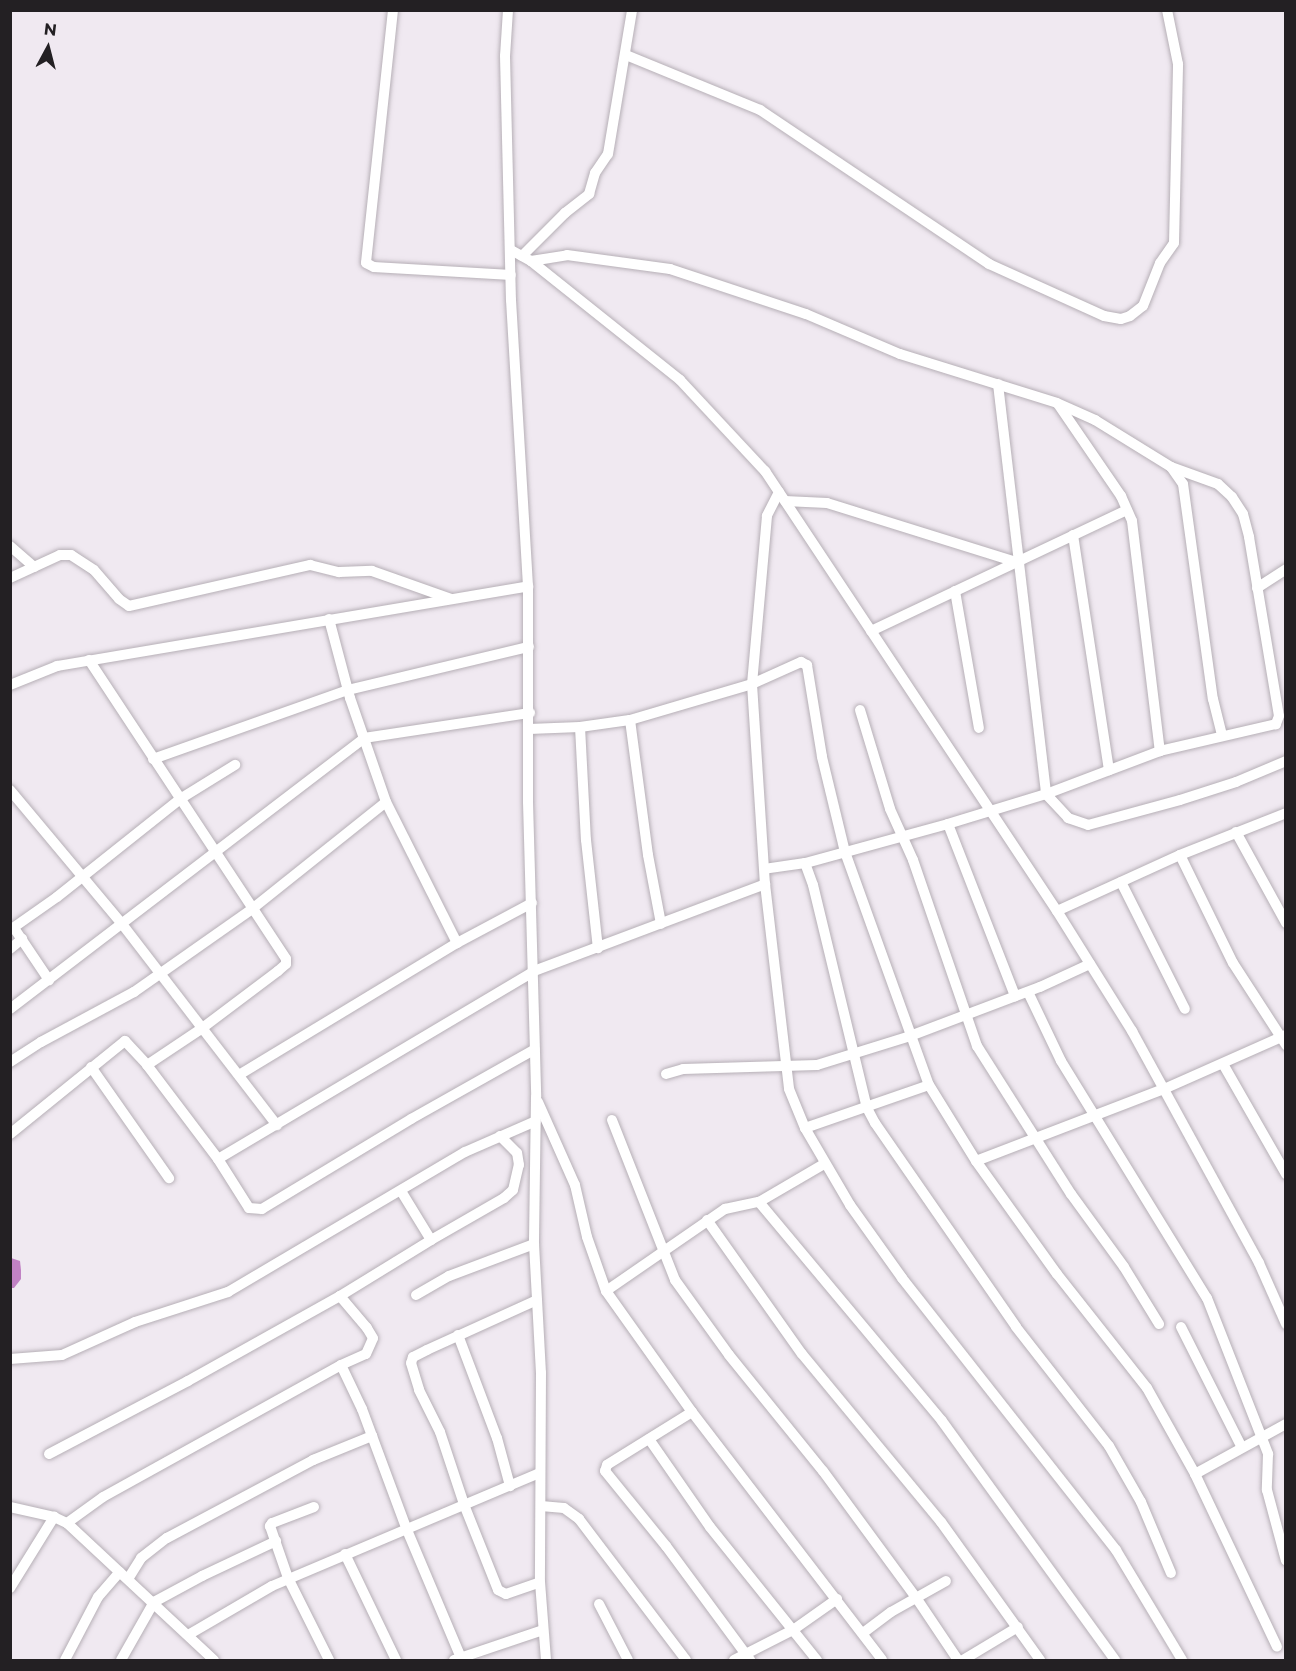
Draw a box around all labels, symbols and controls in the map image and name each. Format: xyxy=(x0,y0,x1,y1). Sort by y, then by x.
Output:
north arrow xyxy=(18,18,78,78)
text: N xyxy=(43,19,58,40)

